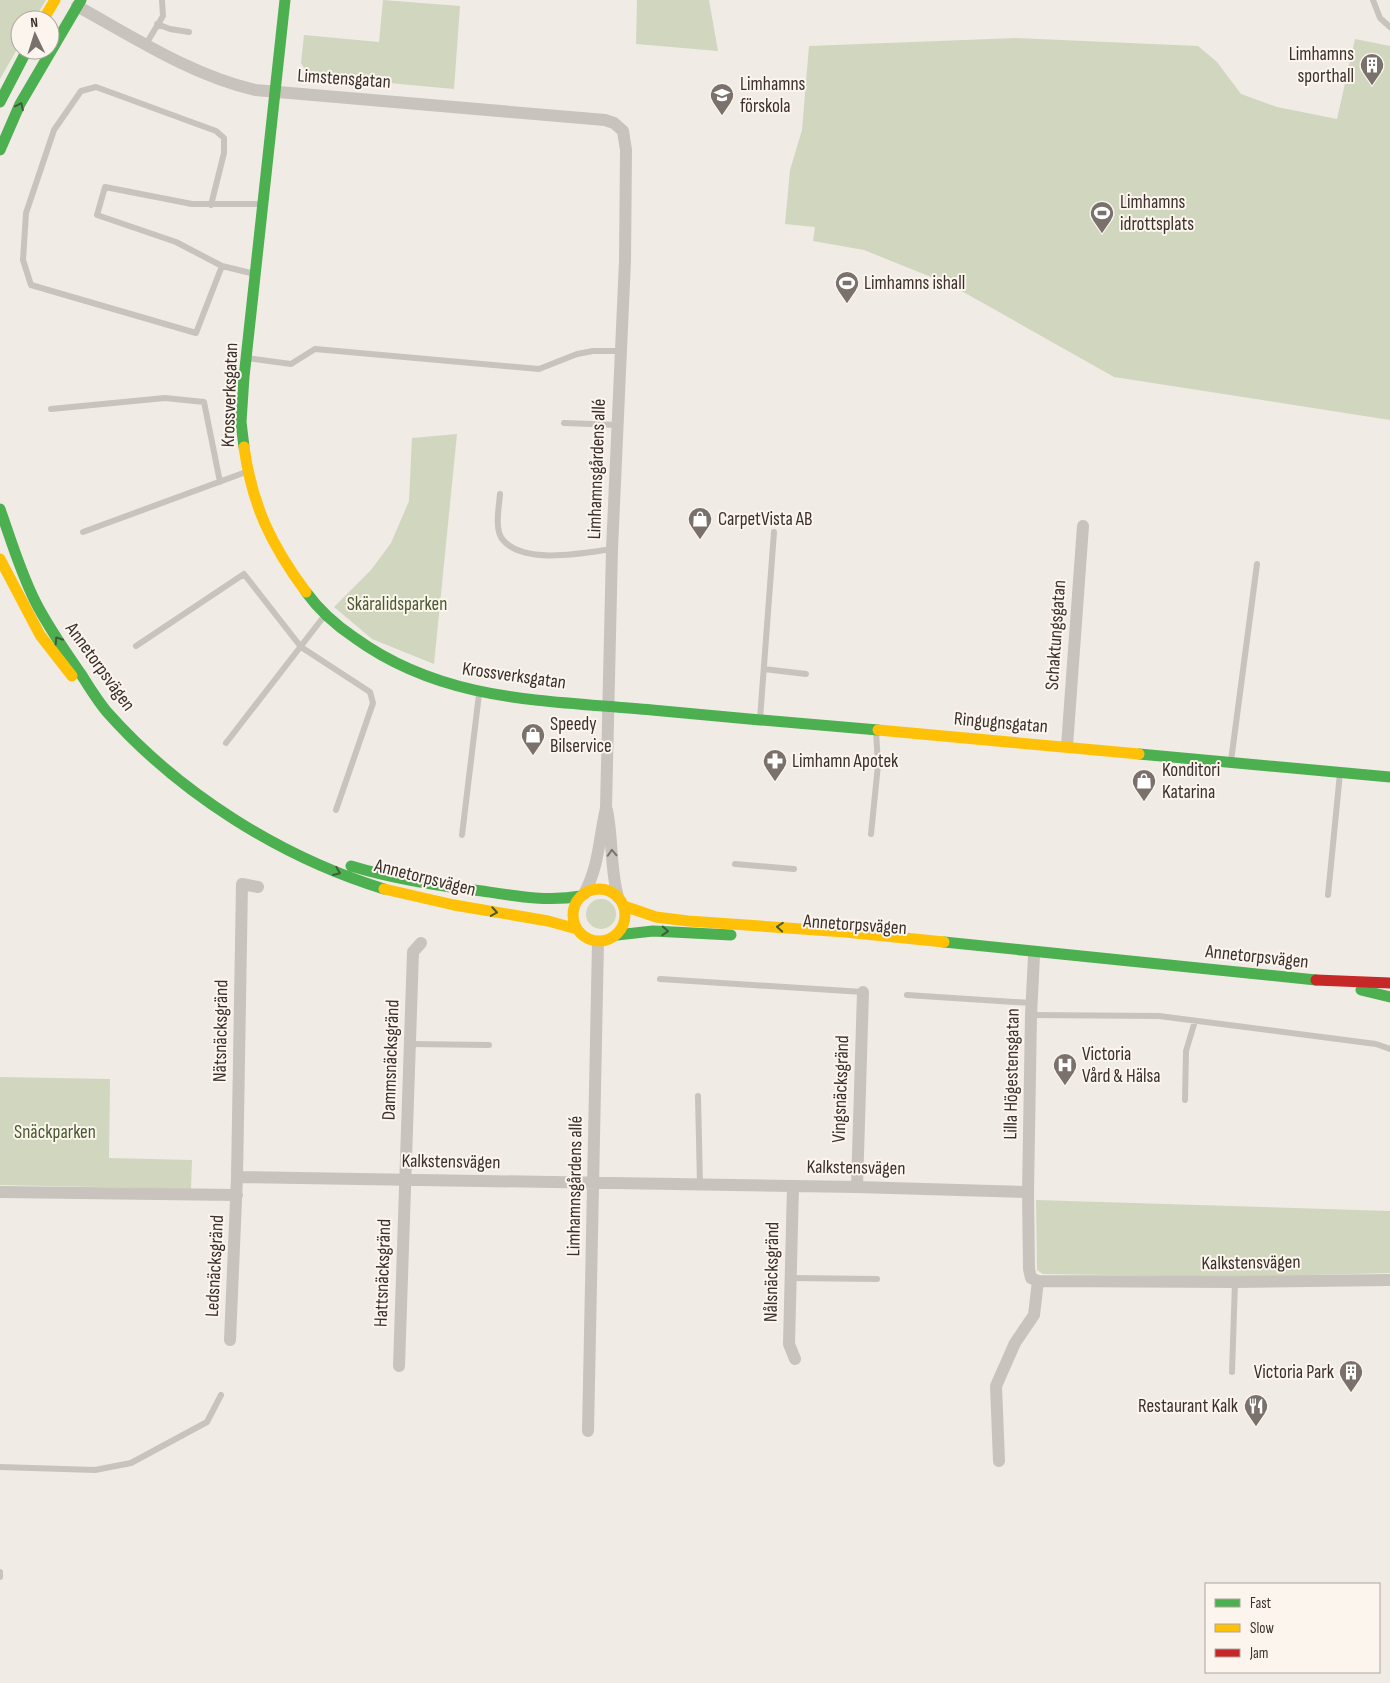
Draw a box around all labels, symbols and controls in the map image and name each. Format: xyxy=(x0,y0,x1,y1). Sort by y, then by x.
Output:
north arrow xyxy=(10,10,60,60)
text: N xyxy=(30,14,38,31)
place label: Limhamns sporthall xyxy=(1289,43,1354,88)
building icon: Limhamns sporthall xyxy=(1359,52,1385,86)
street label: Limstensgatan xyxy=(297,64,391,94)
place label: Limhamns förskola xyxy=(740,73,806,118)
school or university icon: Limhamns förskola xyxy=(709,82,735,116)
one-way arrow xyxy=(14,102,24,111)
place label: Limhamns idrottsplats xyxy=(1120,191,1194,236)
sports icon: Limhamns idrottsplats xyxy=(1089,200,1115,234)
sports icon: Limhamns ishall xyxy=(834,270,860,304)
place label: Limhamns ishall xyxy=(864,272,965,295)
street label: Krossverksgatan xyxy=(217,342,243,448)
street label: Limhamnsgårdens allé xyxy=(583,398,611,540)
shop icon: CarpetVista AB xyxy=(687,506,713,540)
place label: CarpetVista AB xyxy=(718,508,812,531)
street label: Schaktungsgatan xyxy=(1041,579,1071,691)
park label: Skäralidsparken xyxy=(347,593,447,616)
street label: Annetorpsvägen xyxy=(60,618,140,716)
one-way arrow xyxy=(55,637,65,646)
street label: Krossverksgatan xyxy=(461,657,567,695)
street label: Ringugnsgatan xyxy=(953,707,1049,739)
place label: Speedy Bilservice xyxy=(550,713,612,758)
shop icon: Speedy Bilservice xyxy=(520,722,546,756)
pharmacy icon: Limhamn Apotek xyxy=(762,748,788,782)
place label: Limhamn Apotek xyxy=(792,750,899,773)
place label: Konditori Katarina xyxy=(1162,759,1220,804)
shop icon: Konditori Katarina xyxy=(1131,768,1157,802)
one-way arrow xyxy=(606,849,617,857)
street label: Annetorpsvägen xyxy=(371,854,478,902)
one-way arrow xyxy=(332,866,340,876)
one-way arrow xyxy=(490,906,498,917)
street label: Annetorpsvägen xyxy=(802,910,907,940)
one-way arrow xyxy=(776,922,784,933)
one-way arrow xyxy=(662,926,670,937)
street label: Annetorpsvägen xyxy=(1203,940,1310,974)
street label: Nätsnäcksgränd xyxy=(209,980,233,1082)
street label: Dammsnäcksgränd xyxy=(377,999,405,1121)
street label: Lilla Högestensgatan xyxy=(999,1008,1025,1140)
street label: Vingsnäcksgränd xyxy=(828,1035,854,1143)
place label: Victoria Vård & Hälsa xyxy=(1082,1043,1161,1088)
hospital icon: Victoria Vård & Hälsa xyxy=(1052,1052,1078,1086)
street label: Limhamnsgårdens allé xyxy=(562,1116,588,1256)
park label: Snäckparken xyxy=(14,1121,96,1144)
street label: Kalkstensvägen xyxy=(401,1150,501,1174)
street label: Kalkstensvägen xyxy=(806,1156,906,1180)
street label: Ledsnäcksgränd xyxy=(201,1214,229,1318)
street label: Hattsnäcksgränd xyxy=(370,1219,396,1327)
street label: Nålsnäcksgränd xyxy=(760,1222,784,1322)
street label: Kalkstensvägen xyxy=(1201,1251,1301,1275)
building icon: Victoria Park xyxy=(1338,1359,1364,1393)
place label: Victoria Park xyxy=(1254,1361,1335,1384)
restaurant icon: Restaurant Kalk xyxy=(1243,1393,1269,1427)
place label: Restaurant Kalk xyxy=(1138,1395,1239,1418)
legend xyxy=(1205,1583,1380,1673)
text: Fast xyxy=(1250,1594,1272,1613)
text: Slow xyxy=(1250,1619,1274,1638)
text: Jam xyxy=(1249,1644,1268,1663)

